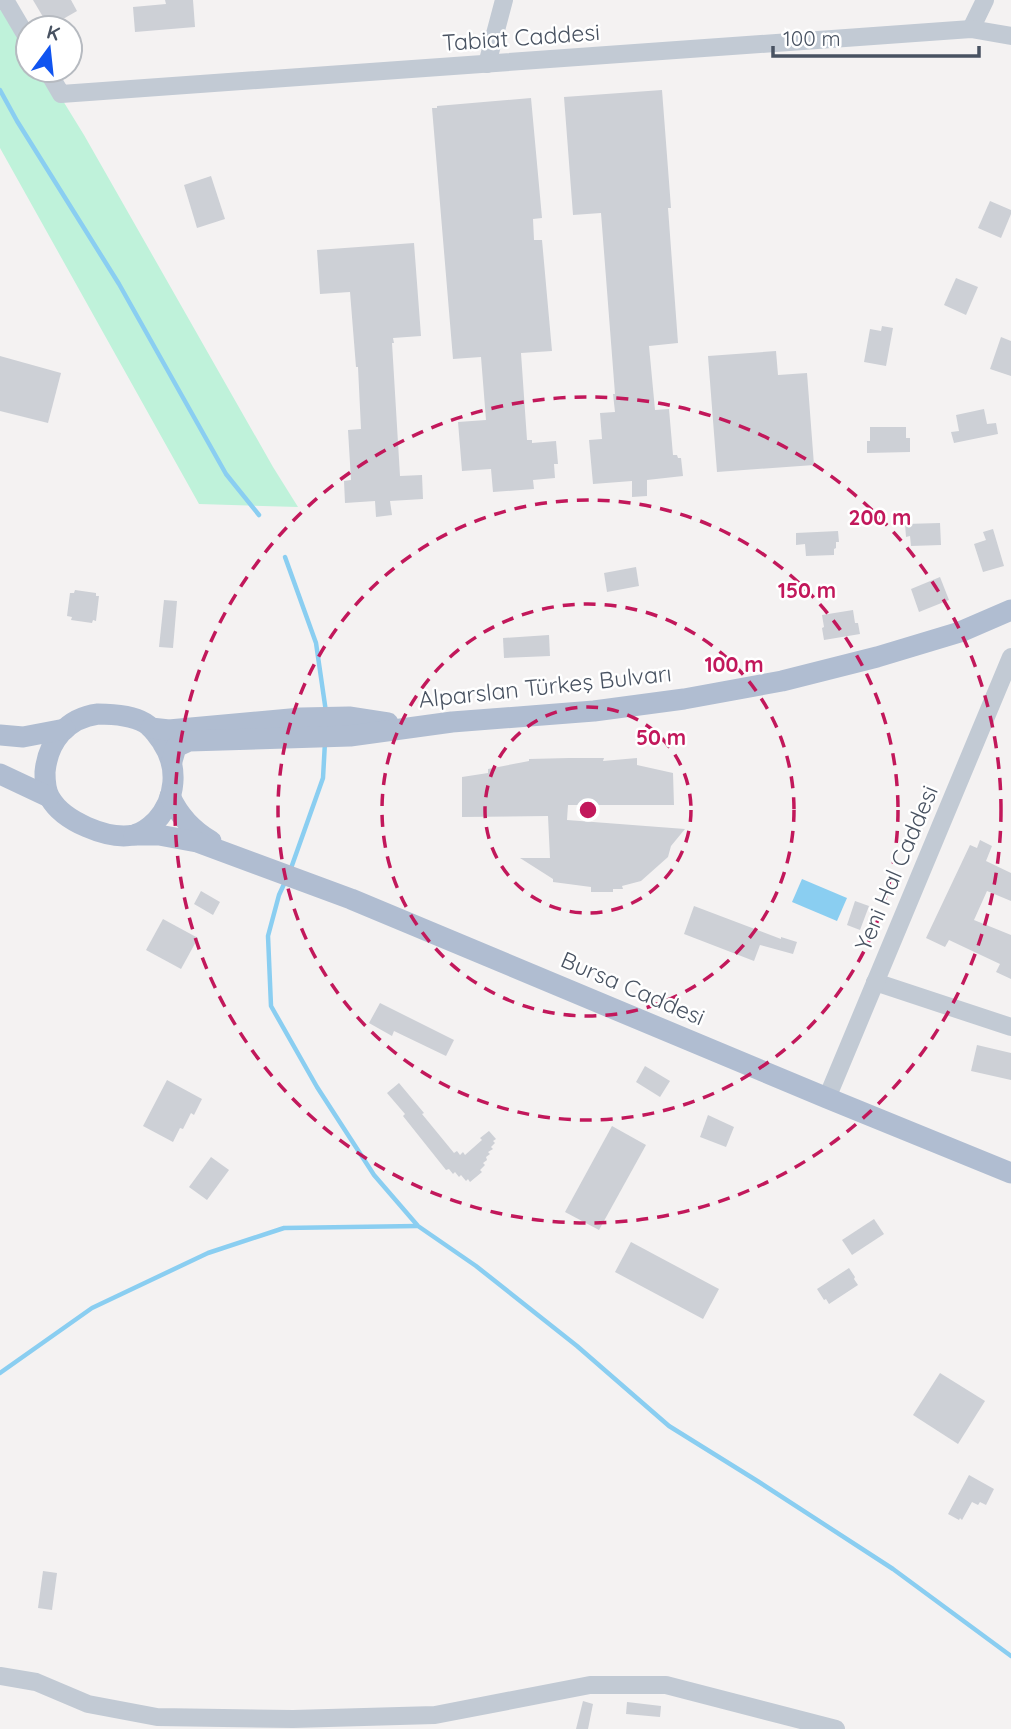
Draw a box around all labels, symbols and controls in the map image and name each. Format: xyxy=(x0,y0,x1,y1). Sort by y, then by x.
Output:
north arrow xyxy=(14,14,84,84)
scale bar xyxy=(773,14,979,58)
street label: Tabiat Caddesi xyxy=(441,17,601,57)
text: K xyxy=(44,19,63,46)
text: 100 m xyxy=(783,25,841,51)
text: 200 m xyxy=(849,504,911,530)
text: 150 m xyxy=(778,577,836,603)
text: 100 m xyxy=(704,651,764,677)
street label: Alparslan Türkeş Bulvarı xyxy=(417,658,673,714)
text: 50 m xyxy=(636,724,686,750)
street label: Yeni Hal Caddesi xyxy=(848,781,944,955)
centre of rings xyxy=(576,798,600,822)
street label: Bursa Caddesi xyxy=(557,945,709,1031)

